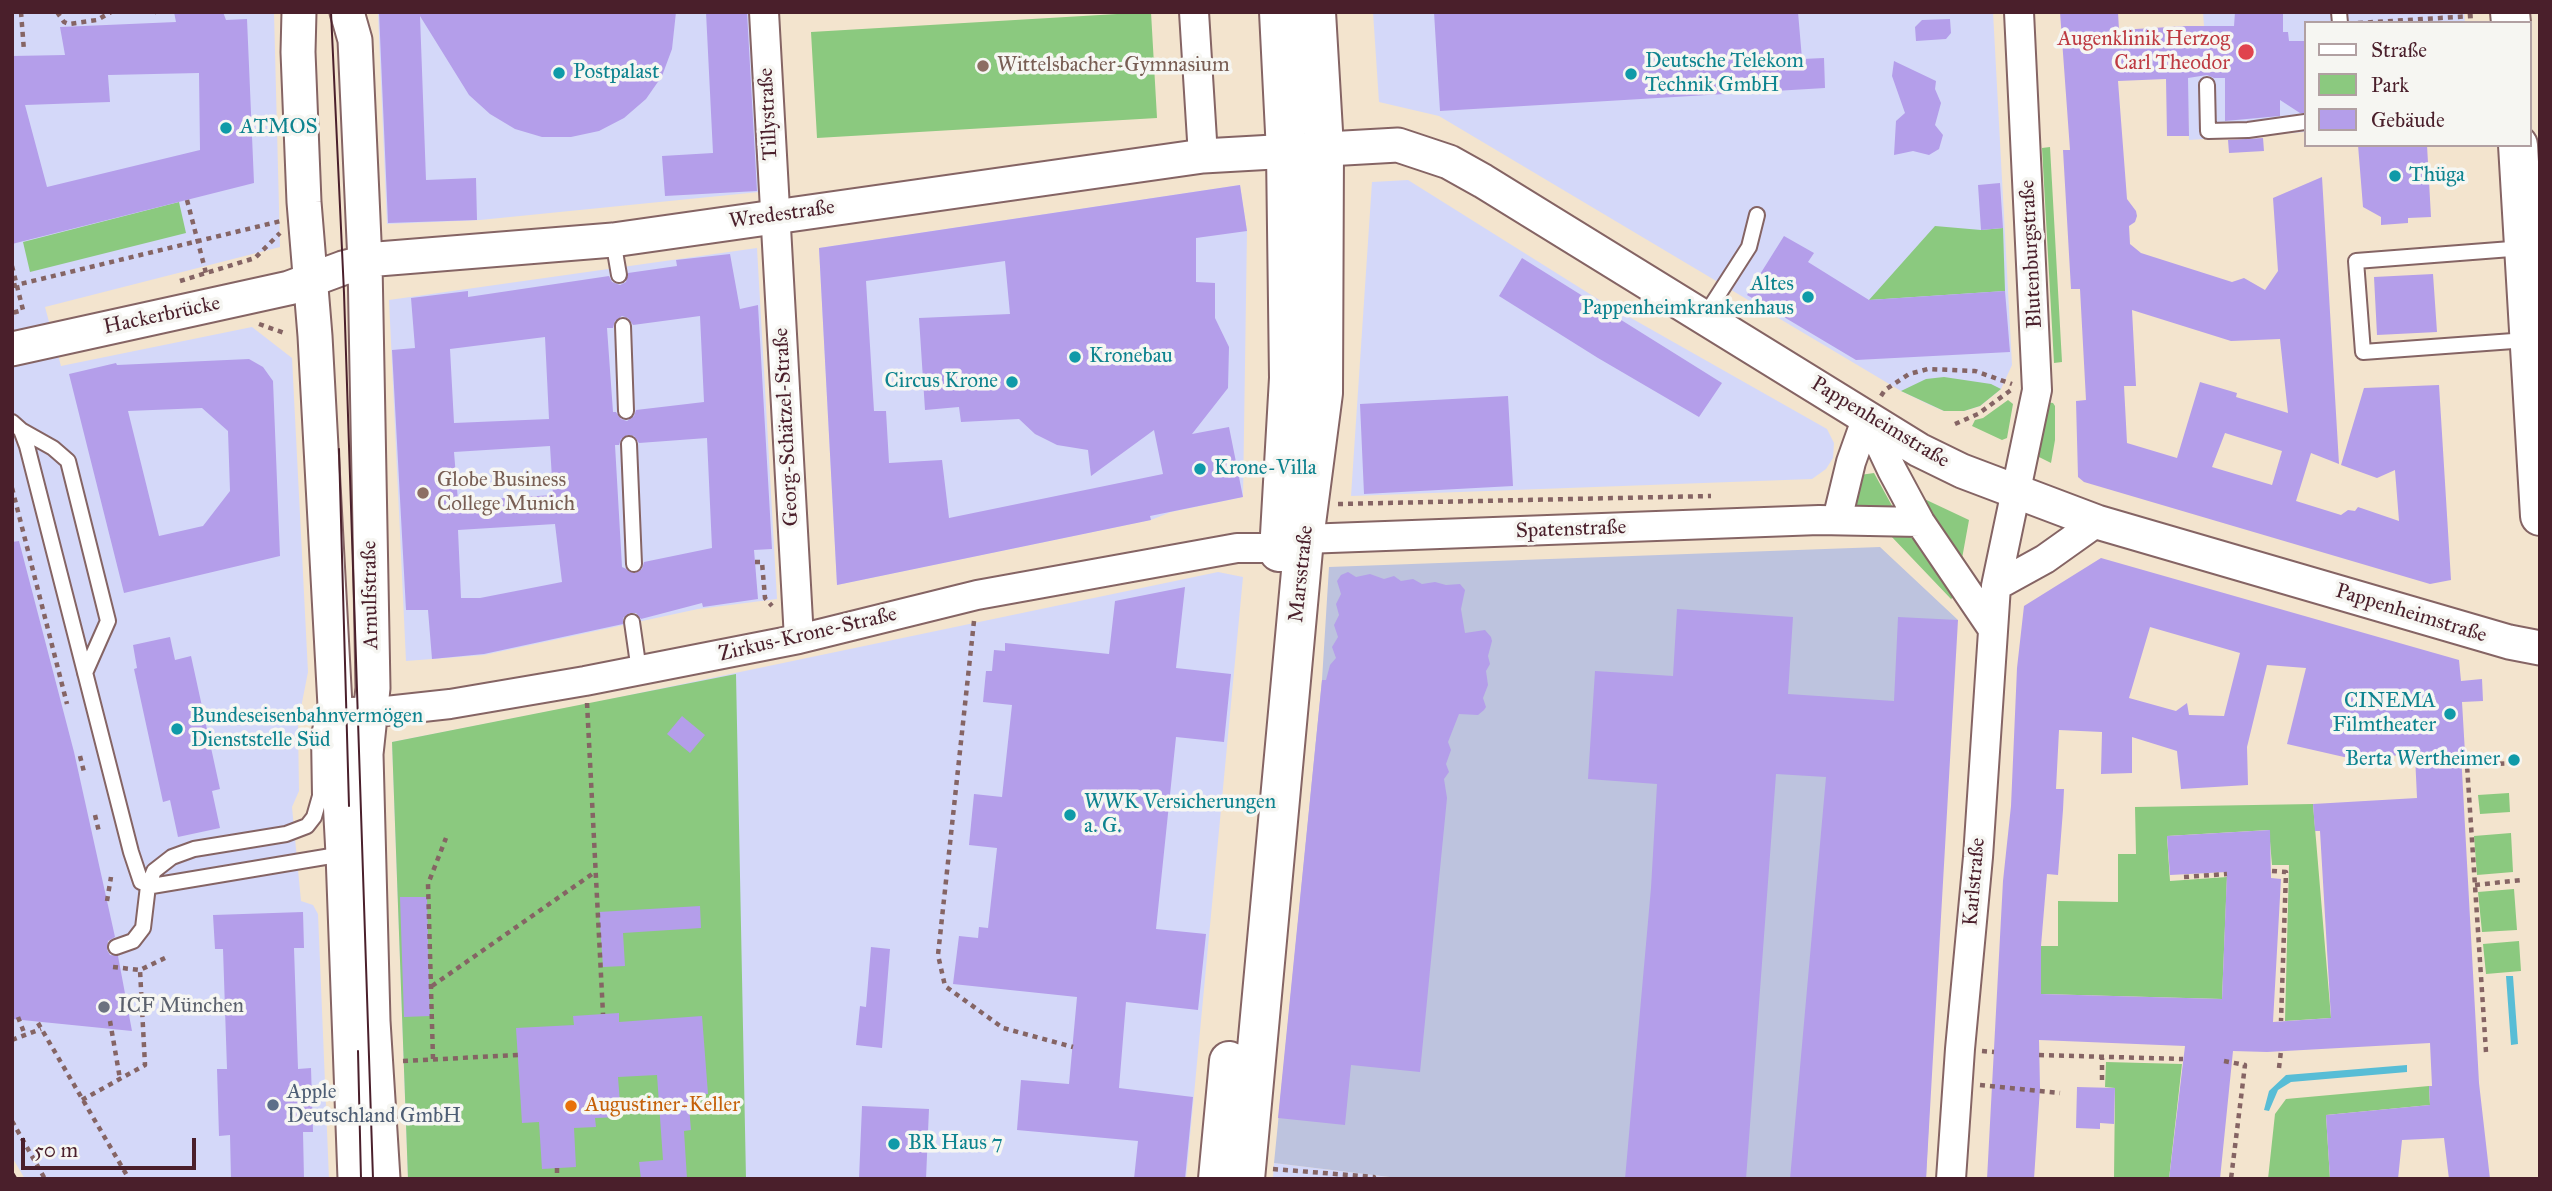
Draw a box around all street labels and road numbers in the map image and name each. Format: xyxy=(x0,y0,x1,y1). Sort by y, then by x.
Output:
street label: Tillystraße xyxy=(754,67,784,161)
street label: Blutenburgstraße xyxy=(2016,179,2048,329)
street label: Wredestraße xyxy=(728,195,836,235)
street label: Hackerbrücke xyxy=(101,291,223,341)
street label: Georg-Schätzel-Straße xyxy=(769,327,805,527)
street label: Pappenheimstraße xyxy=(1806,372,1954,474)
street label: Spatenstraße xyxy=(1515,515,1627,545)
street label: Marsstraße xyxy=(1284,524,1320,624)
street label: Arnulfstraße xyxy=(357,540,385,650)
street label: Pappenheimstraße xyxy=(2332,579,2490,649)
street label: Zirkus-Krone-Straße xyxy=(717,602,899,668)
street label: Karlstraße xyxy=(1959,837,1991,927)

